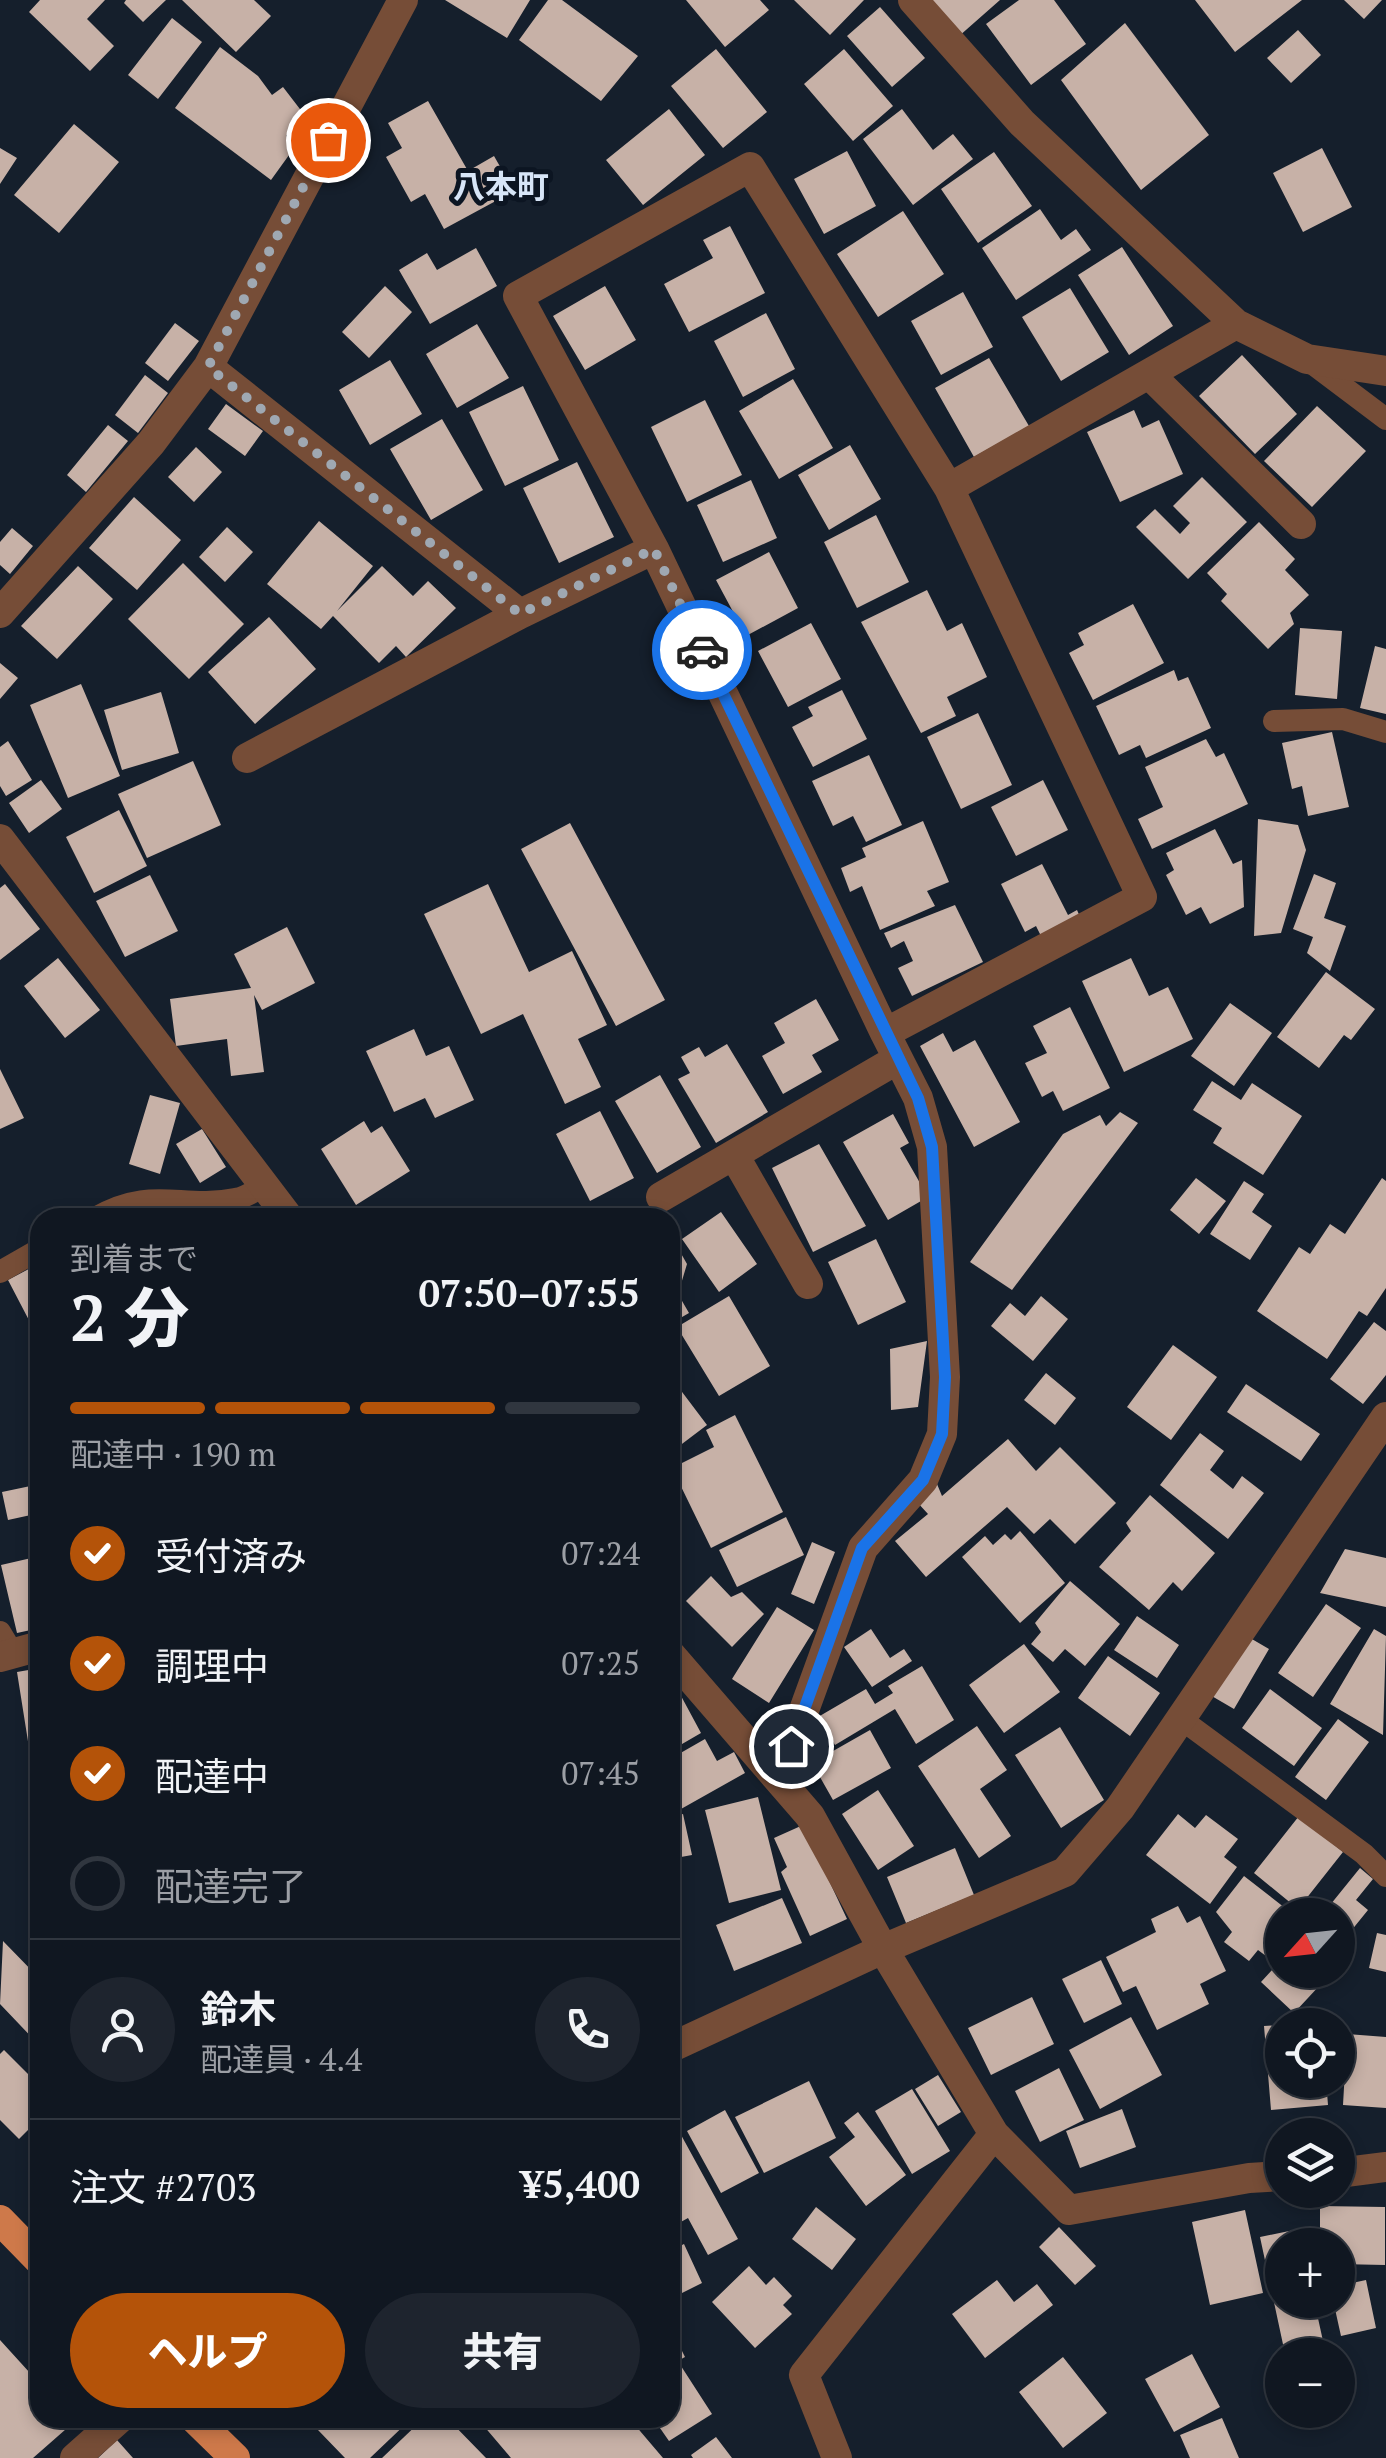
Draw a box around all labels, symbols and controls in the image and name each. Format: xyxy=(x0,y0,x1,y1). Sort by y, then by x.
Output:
pin xyxy=(286,98,371,183)
icon: bag xyxy=(301,113,356,168)
district label: 八本町 xyxy=(453,165,549,207)
courier xyxy=(652,600,752,700)
icon: car xyxy=(675,623,730,678)
text: 到着まで xyxy=(70,1237,198,1279)
text: 07:50–07:55 xyxy=(418,1268,640,1318)
text: 2 分 xyxy=(70,1273,189,1360)
text: 配達中 · 190 m xyxy=(70,1433,276,1475)
icon: check xyxy=(70,1526,125,1581)
text: 受付済み xyxy=(155,1531,307,1581)
text: 07:24 xyxy=(561,1532,640,1574)
icon: check xyxy=(70,1636,125,1691)
text: 調理中 xyxy=(155,1641,269,1691)
text: 07:25 xyxy=(561,1642,640,1684)
pin xyxy=(749,1704,834,1789)
icon: home xyxy=(764,1719,819,1774)
icon: check xyxy=(70,1746,125,1801)
text: 配達中 xyxy=(155,1751,269,1801)
text: 07:45 xyxy=(561,1752,640,1794)
text: 配達完了 xyxy=(155,1861,307,1911)
north arrow xyxy=(1265,1898,1355,1988)
map controls xyxy=(1265,1898,1355,2428)
button: person xyxy=(70,1977,175,2082)
button: phone xyxy=(535,1977,640,2082)
text: 鈴木 xyxy=(200,1984,276,2034)
button: locate xyxy=(1265,2008,1355,2098)
text: 配達員 · 4.4 xyxy=(200,2038,362,2080)
button: layers xyxy=(1265,2118,1355,2208)
text: ¥5,400 xyxy=(521,2159,640,2209)
text: 注文 #2703 xyxy=(70,2162,257,2212)
button: + xyxy=(1265,2228,1355,2318)
button: ヘルプ xyxy=(70,2293,345,2408)
button: 共有 xyxy=(365,2293,640,2408)
button: − xyxy=(1265,2338,1355,2428)

